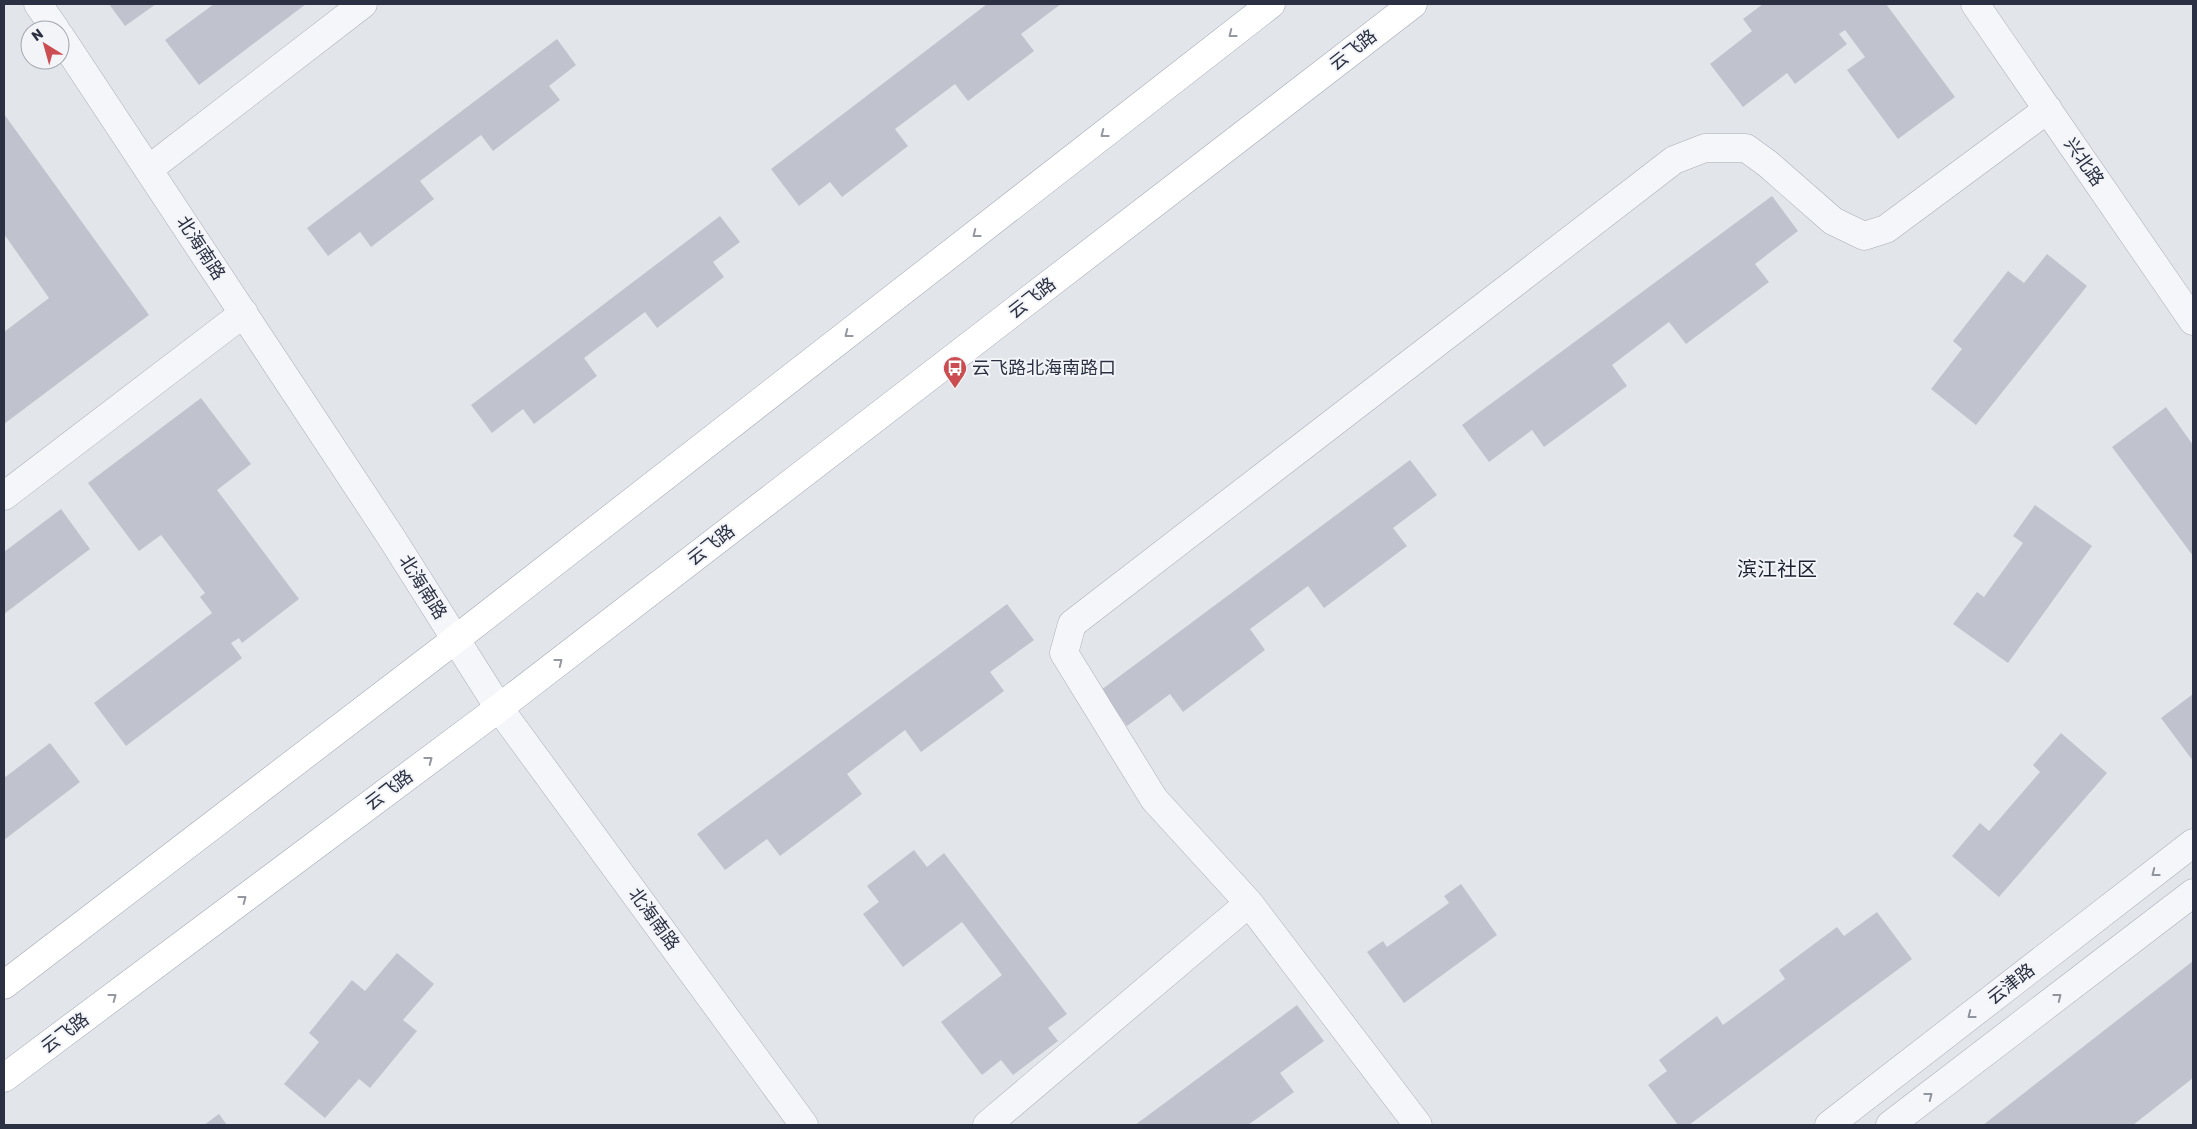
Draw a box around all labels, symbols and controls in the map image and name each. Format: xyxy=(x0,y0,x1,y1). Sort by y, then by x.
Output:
north arrow xyxy=(20,20,70,70)
text: N xyxy=(28,25,47,45)
street label: 云飞路 xyxy=(1325,25,1381,75)
one-way arrow xyxy=(1229,28,1238,36)
one-way arrow xyxy=(1101,128,1110,136)
street label: 兴北路 xyxy=(2060,134,2108,190)
street label: 北海南路 xyxy=(172,212,230,284)
one-way arrow xyxy=(973,228,982,236)
street label: 云飞路 xyxy=(1004,273,1060,323)
one-way arrow xyxy=(845,328,854,336)
bus stop icon: 云飞路北海南路口 xyxy=(942,355,968,389)
place label: 云飞路北海南路口 xyxy=(972,357,1116,379)
street label: 云飞路 xyxy=(683,520,739,570)
street label: 北海南路 xyxy=(395,551,451,623)
district label: 滨江社区 xyxy=(1737,557,1817,581)
one-way arrow xyxy=(553,660,562,668)
one-way arrow xyxy=(423,758,432,766)
street label: 云飞路 xyxy=(361,765,417,815)
one-way arrow xyxy=(2152,867,2161,875)
street label: 北海南路 xyxy=(624,883,684,955)
one-way arrow xyxy=(237,896,247,905)
street label: 云津路 xyxy=(1983,959,2039,1009)
one-way arrow xyxy=(107,994,116,1002)
one-way arrow xyxy=(2052,994,2061,1002)
street label: 云飞路 xyxy=(37,1008,93,1058)
one-way arrow xyxy=(1968,1010,1977,1018)
one-way arrow xyxy=(1923,1093,1932,1101)

